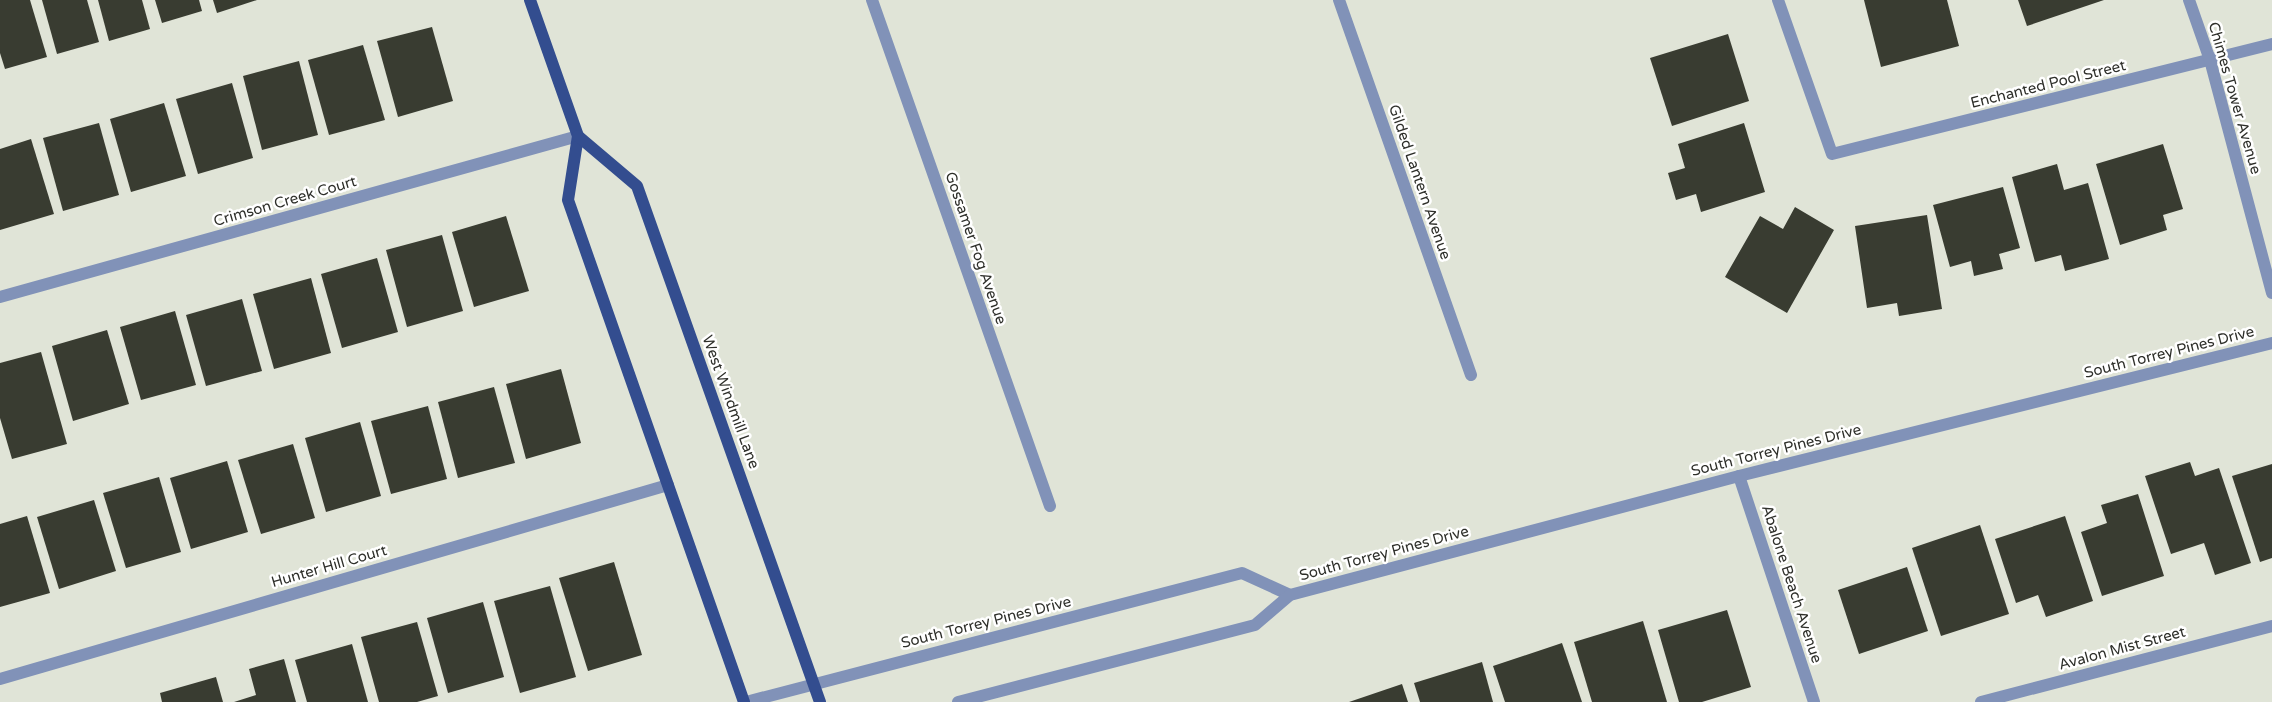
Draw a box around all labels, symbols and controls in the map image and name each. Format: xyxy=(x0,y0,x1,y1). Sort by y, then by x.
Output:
street label: Chimes Tower Avenue xyxy=(2205,20,2265,176)
street label: Enchanted Pool Street xyxy=(1969,56,2128,112)
street label: Gilded Lantern Avenue xyxy=(1385,102,1455,262)
street label: Gossamer Fog Avenue xyxy=(941,169,1011,327)
street label: Crimson Creek Court xyxy=(212,172,359,230)
street label: South Torrey Pines Drive xyxy=(2082,322,2256,382)
street label: West Windmill Lane xyxy=(698,333,764,471)
street label: South Torrey Pines Drive xyxy=(1689,420,1863,480)
street label: Abalone Beach Avenue xyxy=(1758,503,1826,665)
street label: South Torrey Pines Drive xyxy=(1297,522,1471,584)
street label: Hunter Hill Court xyxy=(269,541,389,591)
street label: South Torrey Pines Drive xyxy=(899,592,1073,652)
street label: Avalon Mist Street xyxy=(2057,622,2188,674)

